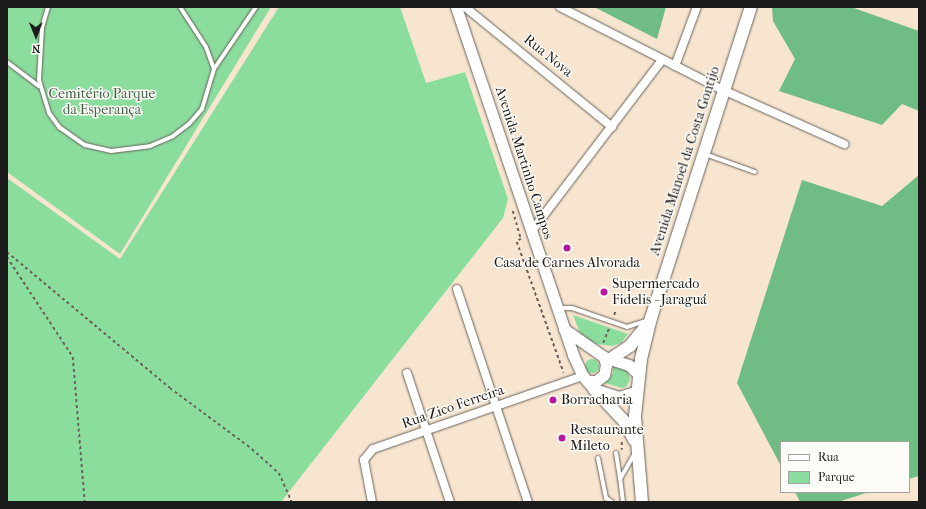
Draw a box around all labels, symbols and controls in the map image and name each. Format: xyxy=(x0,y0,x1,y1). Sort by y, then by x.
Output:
north arrow xyxy=(16,16,56,56)
street label: Rua Nova xyxy=(520,31,576,81)
text: N xyxy=(32,42,41,55)
street label: Avenida Manoel da Costa Gontijo xyxy=(646,64,724,258)
street label: Avenida Martinho Campos xyxy=(491,85,557,241)
park label: Cemitério Parque da Esperança xyxy=(49,86,155,118)
marker: Casa de Carnes Alvorada xyxy=(562,243,572,253)
place label: Casa de Carnes Alvorada xyxy=(494,255,640,271)
place label: Supermercado Fidelis - Jaraguá xyxy=(612,276,707,308)
marker: Supermercado Fidelis - Jaraguá xyxy=(599,287,609,297)
street label: Rua Zico Ferreira xyxy=(400,382,506,432)
place label: Borracharia xyxy=(561,392,633,408)
marker: Borracharia xyxy=(548,395,558,405)
place label: Restaurante Mileto xyxy=(570,422,644,454)
marker: Restaurante Mileto xyxy=(557,433,567,443)
legend xyxy=(780,441,910,493)
text: Rua xyxy=(818,450,839,464)
text: Parque xyxy=(818,470,855,484)

